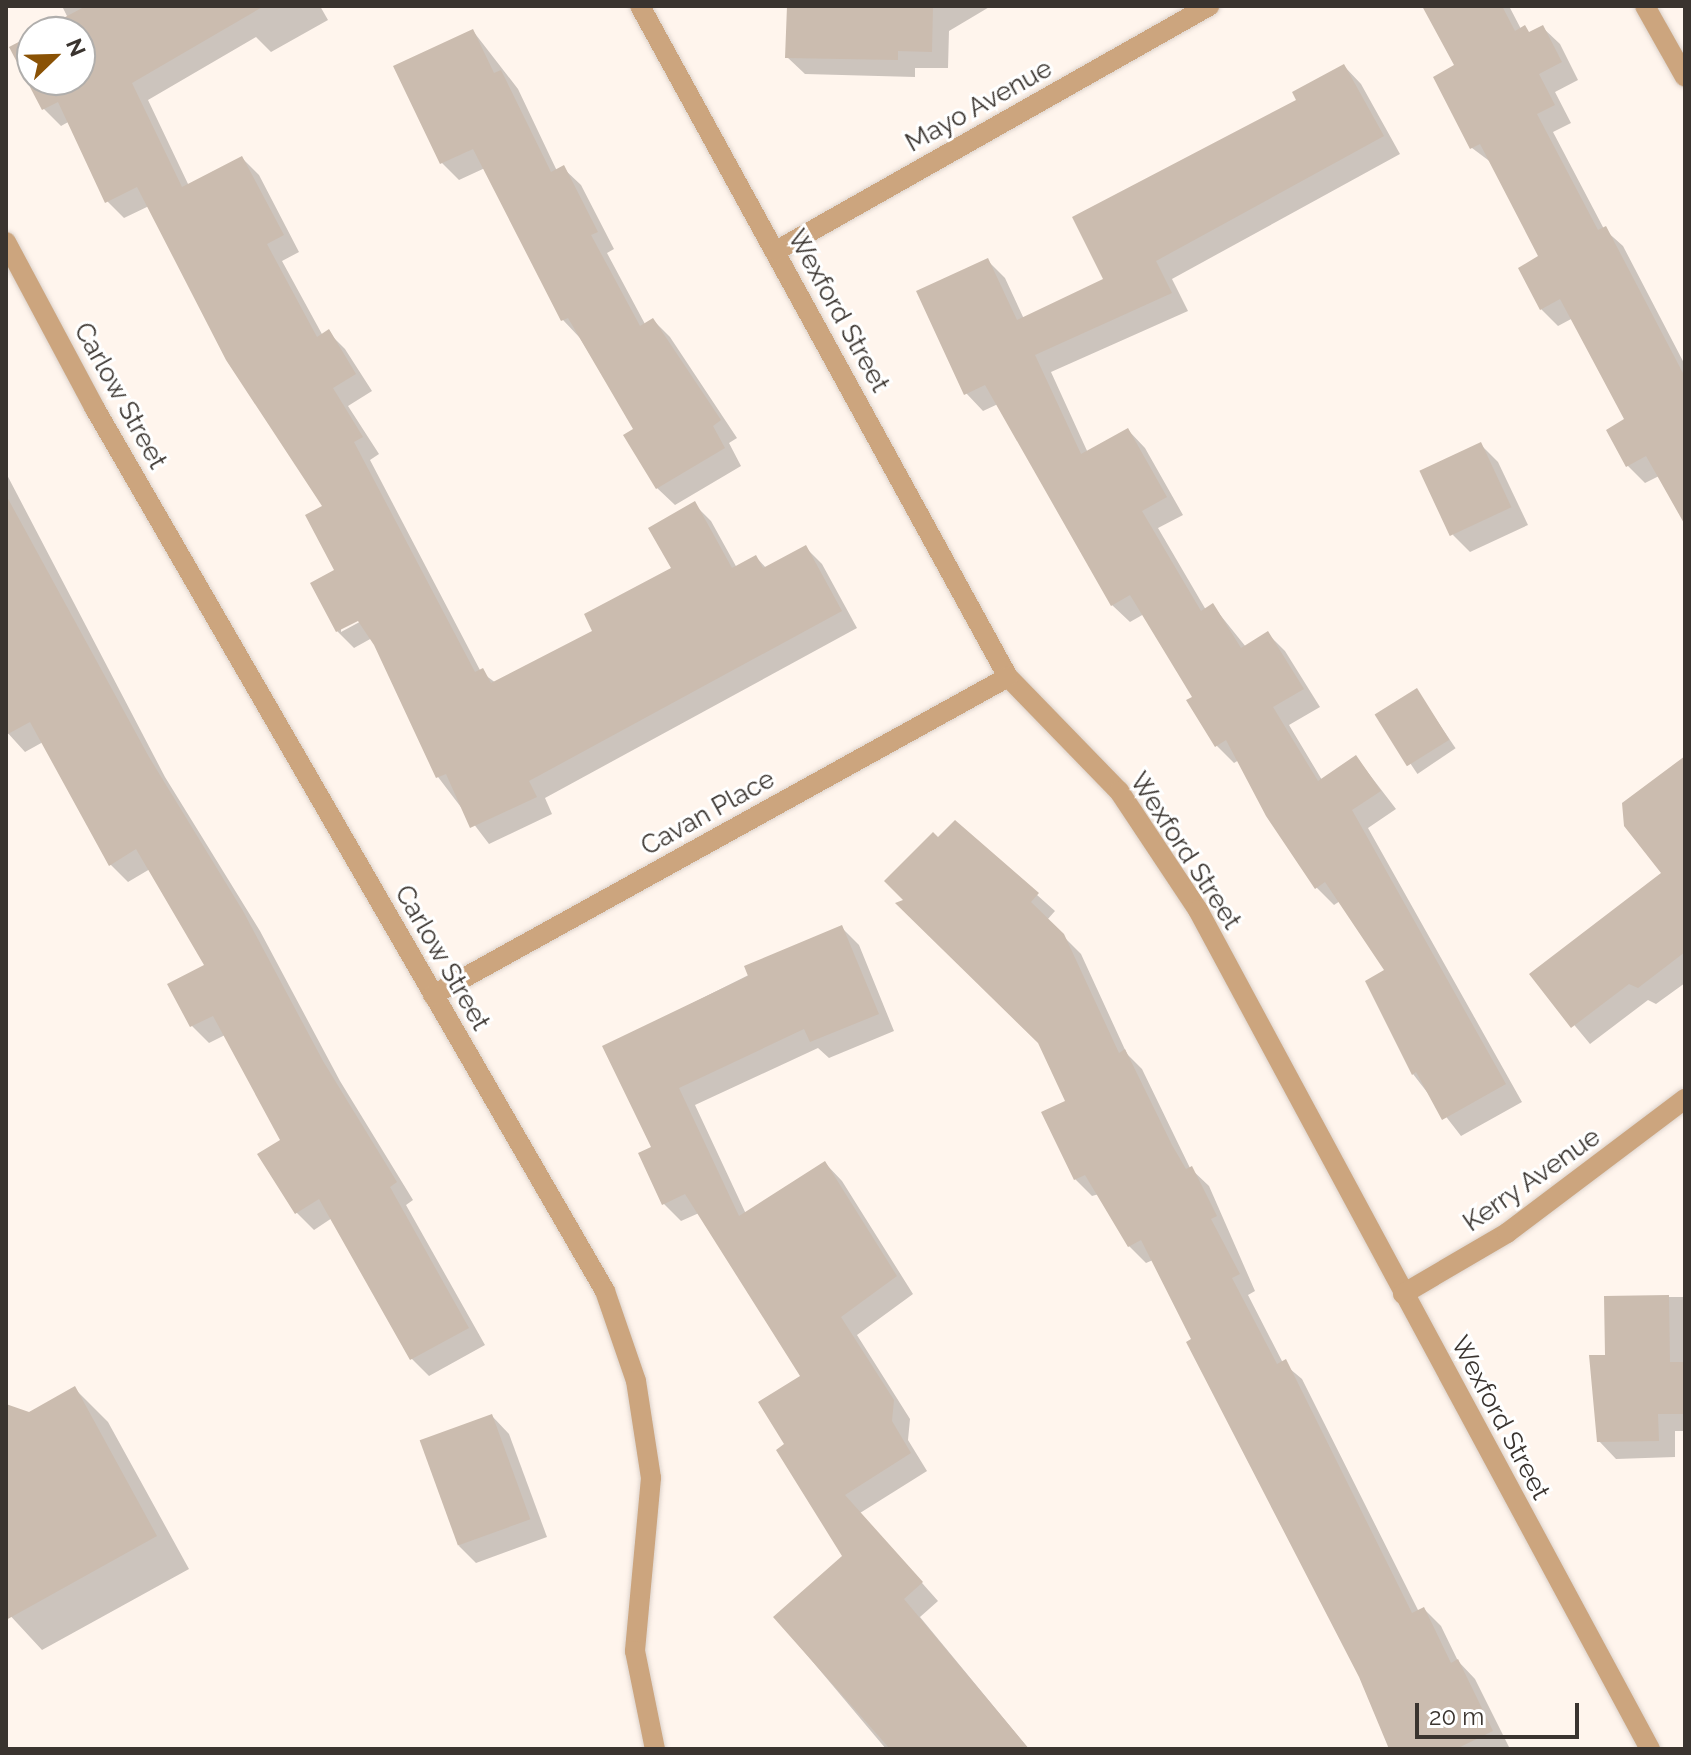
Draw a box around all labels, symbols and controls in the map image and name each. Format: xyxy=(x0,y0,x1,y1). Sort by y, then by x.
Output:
north arrow xyxy=(16,16,96,96)
text: N xyxy=(61,35,91,60)
street label: Mayo Avenue xyxy=(900,53,1058,159)
street label: Wexford Street xyxy=(781,224,895,398)
street label: Carlow Street xyxy=(67,317,173,475)
street label: Cavan Place xyxy=(636,764,780,862)
street label: Wexford Street xyxy=(1123,767,1247,935)
street label: Carlow Street xyxy=(388,880,496,1036)
street label: Kerry Avenue xyxy=(1457,1121,1607,1239)
street label: Wexford Street xyxy=(1444,1331,1556,1505)
scale bar xyxy=(1419,1687,1583,1737)
text: 20 m xyxy=(1429,1702,1484,1731)

